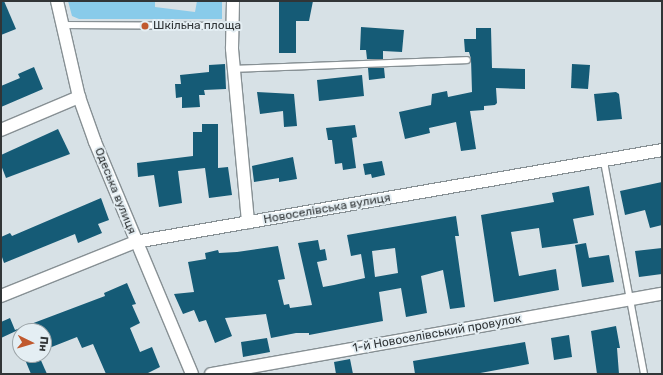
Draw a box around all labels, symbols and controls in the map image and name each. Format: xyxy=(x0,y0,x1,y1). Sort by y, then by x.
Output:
place label: Шкільна площа xyxy=(153,19,241,33)
marker: Шкільна площа xyxy=(140,21,150,31)
street label: Одеська вулиця xyxy=(91,146,139,236)
street label: Новоселівська вулиця xyxy=(262,191,392,227)
street label: 1-й Новоселівський провулок xyxy=(351,312,523,356)
north arrow xyxy=(12,323,52,363)
text: Пн xyxy=(36,336,51,352)

